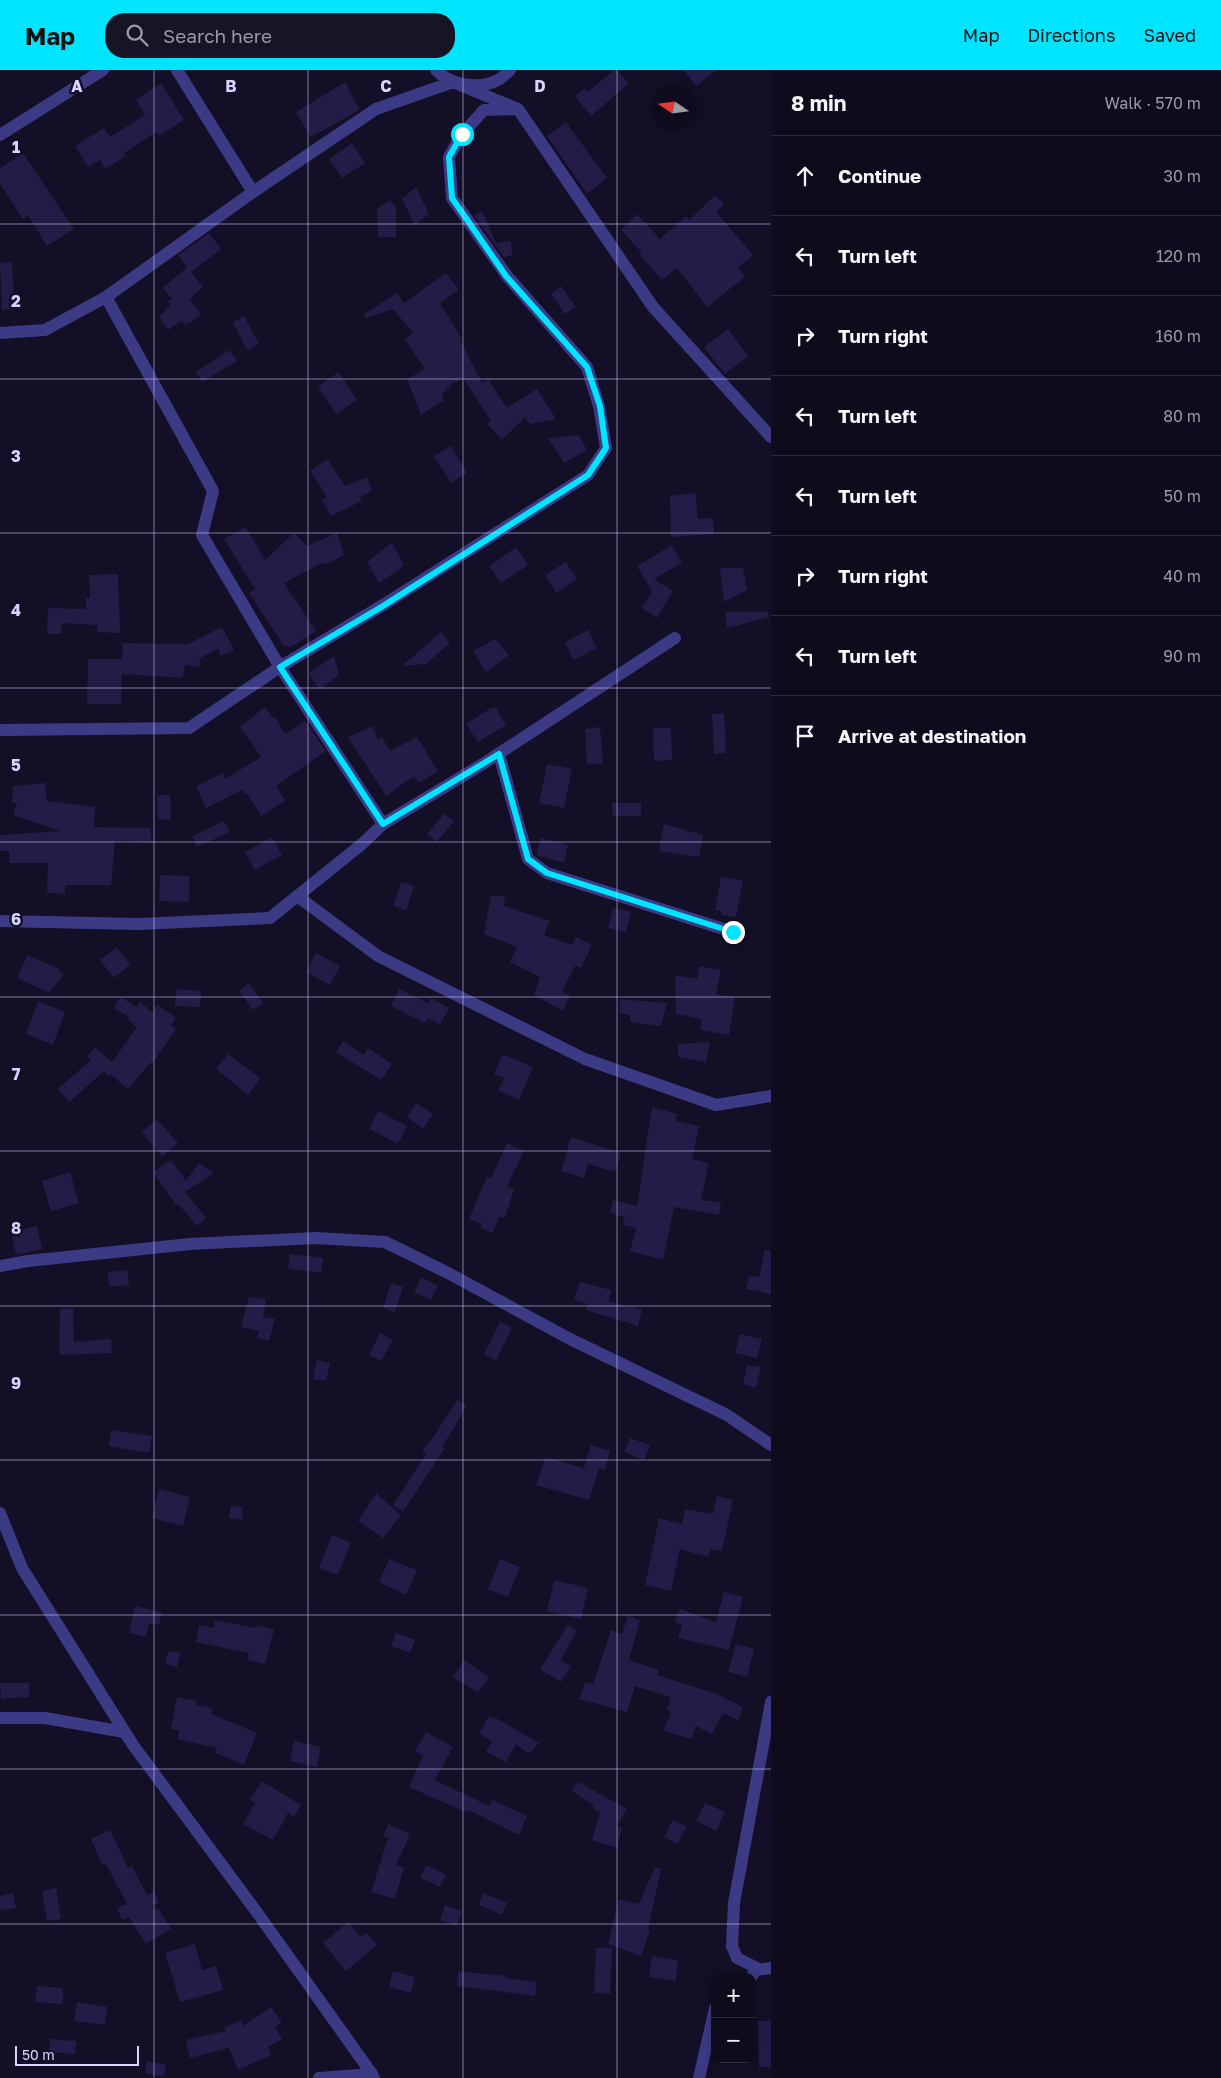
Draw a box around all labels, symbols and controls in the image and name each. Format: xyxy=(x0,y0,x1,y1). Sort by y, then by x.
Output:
search box xyxy=(105,13,455,58)
text: Map xyxy=(25,21,75,50)
icon: search xyxy=(123,21,151,49)
text: Search here xyxy=(163,24,272,47)
text: Map xyxy=(963,24,999,46)
text: Directions xyxy=(1027,24,1115,46)
text: Saved xyxy=(1143,24,1196,46)
text: A xyxy=(71,76,83,96)
text: B xyxy=(225,76,237,96)
text: C xyxy=(380,76,392,96)
text: D xyxy=(534,76,546,96)
north arrow xyxy=(651,85,696,130)
text: 8 min xyxy=(791,90,847,116)
text: Walk · 570 m xyxy=(1104,93,1201,113)
route start xyxy=(451,123,474,146)
text: 1 xyxy=(12,137,20,157)
icon: ahead xyxy=(791,162,819,190)
text: Continue xyxy=(838,164,921,187)
text: 30 m xyxy=(1164,166,1201,186)
icon: left xyxy=(791,242,819,270)
text: Turn left xyxy=(838,244,917,267)
text: 120 m xyxy=(1156,246,1201,266)
text: 2 xyxy=(11,291,21,311)
icon: right xyxy=(791,322,819,350)
text: Turn right xyxy=(838,324,928,347)
text: 160 m xyxy=(1155,326,1201,346)
icon: left xyxy=(791,402,819,430)
text: Turn left xyxy=(838,404,917,427)
text: 80 m xyxy=(1163,406,1201,426)
text: 3 xyxy=(11,446,21,466)
icon: left xyxy=(791,482,819,510)
text: Turn left xyxy=(838,484,917,507)
text: 50 m xyxy=(1164,486,1201,506)
icon: right xyxy=(791,562,819,590)
text: Turn right xyxy=(838,564,928,587)
text: 40 m xyxy=(1163,566,1201,586)
text: 4 xyxy=(11,600,21,620)
icon: left xyxy=(791,642,819,670)
text: Turn left xyxy=(838,644,917,667)
text: 90 m xyxy=(1163,646,1201,666)
icon: arrive xyxy=(791,722,819,750)
text: Arrive at destination xyxy=(838,724,1026,747)
text: 5 xyxy=(11,755,21,775)
text: 6 xyxy=(11,909,21,929)
route end xyxy=(722,921,745,944)
text: 7 xyxy=(12,1064,21,1084)
text: 8 xyxy=(11,1218,21,1238)
text: 9 xyxy=(11,1373,21,1393)
map controls xyxy=(711,1973,756,2063)
button: + xyxy=(711,1973,756,2018)
button: − xyxy=(711,2018,756,2063)
scale bar xyxy=(15,2043,139,2066)
text: 50 m xyxy=(22,2046,55,2063)

